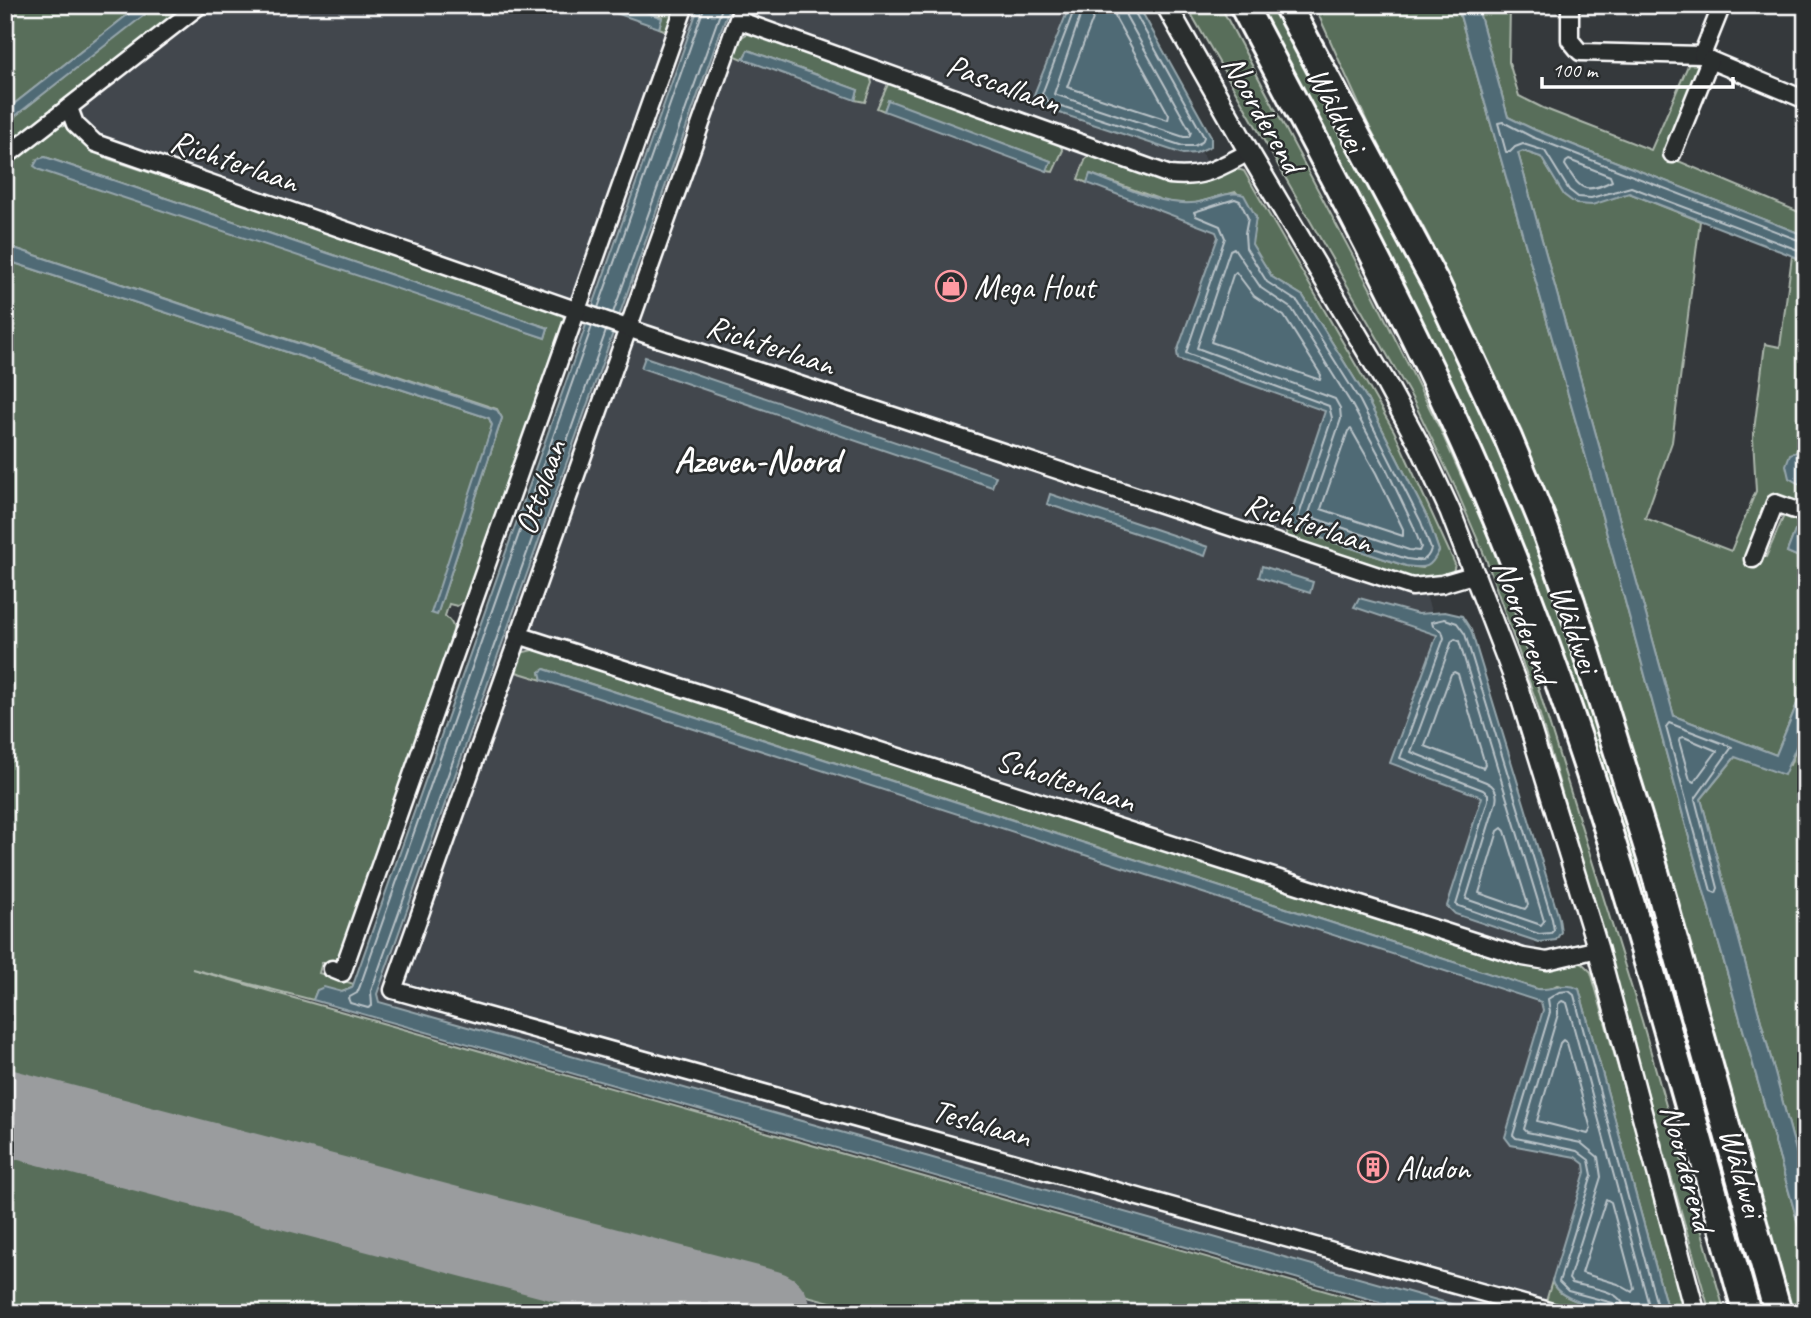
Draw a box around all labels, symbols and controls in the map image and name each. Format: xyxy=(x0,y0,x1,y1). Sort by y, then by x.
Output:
street label: Pascallaan xyxy=(941,44,1067,124)
scale bar xyxy=(1542,46,1732,90)
street label: Noorderend xyxy=(1213,47,1316,184)
text: 100 m xyxy=(1552,57,1599,83)
street label: Wâldwei xyxy=(1297,60,1379,163)
street label: Richterlaan xyxy=(165,120,306,203)
place label: Mega Hout xyxy=(974,266,1098,308)
shop icon: Mega Hout xyxy=(934,269,968,303)
street label: Richterlaan xyxy=(701,305,842,386)
street label: Ottolaan xyxy=(504,433,576,540)
district label: Azeven-Noord xyxy=(674,438,846,483)
street label: Richterlaan xyxy=(1239,483,1380,564)
street label: Noorderend xyxy=(1483,554,1569,694)
street label: Wâldwei xyxy=(1540,579,1612,682)
street label: Scholtenlaan xyxy=(991,738,1142,823)
street label: Teslalaan xyxy=(927,1089,1037,1157)
street label: Noorderend xyxy=(1651,1099,1726,1240)
street label: Wâldwei xyxy=(1709,1123,1776,1225)
place label: Aludon xyxy=(1396,1147,1472,1189)
building icon: Aludon xyxy=(1356,1150,1390,1184)

